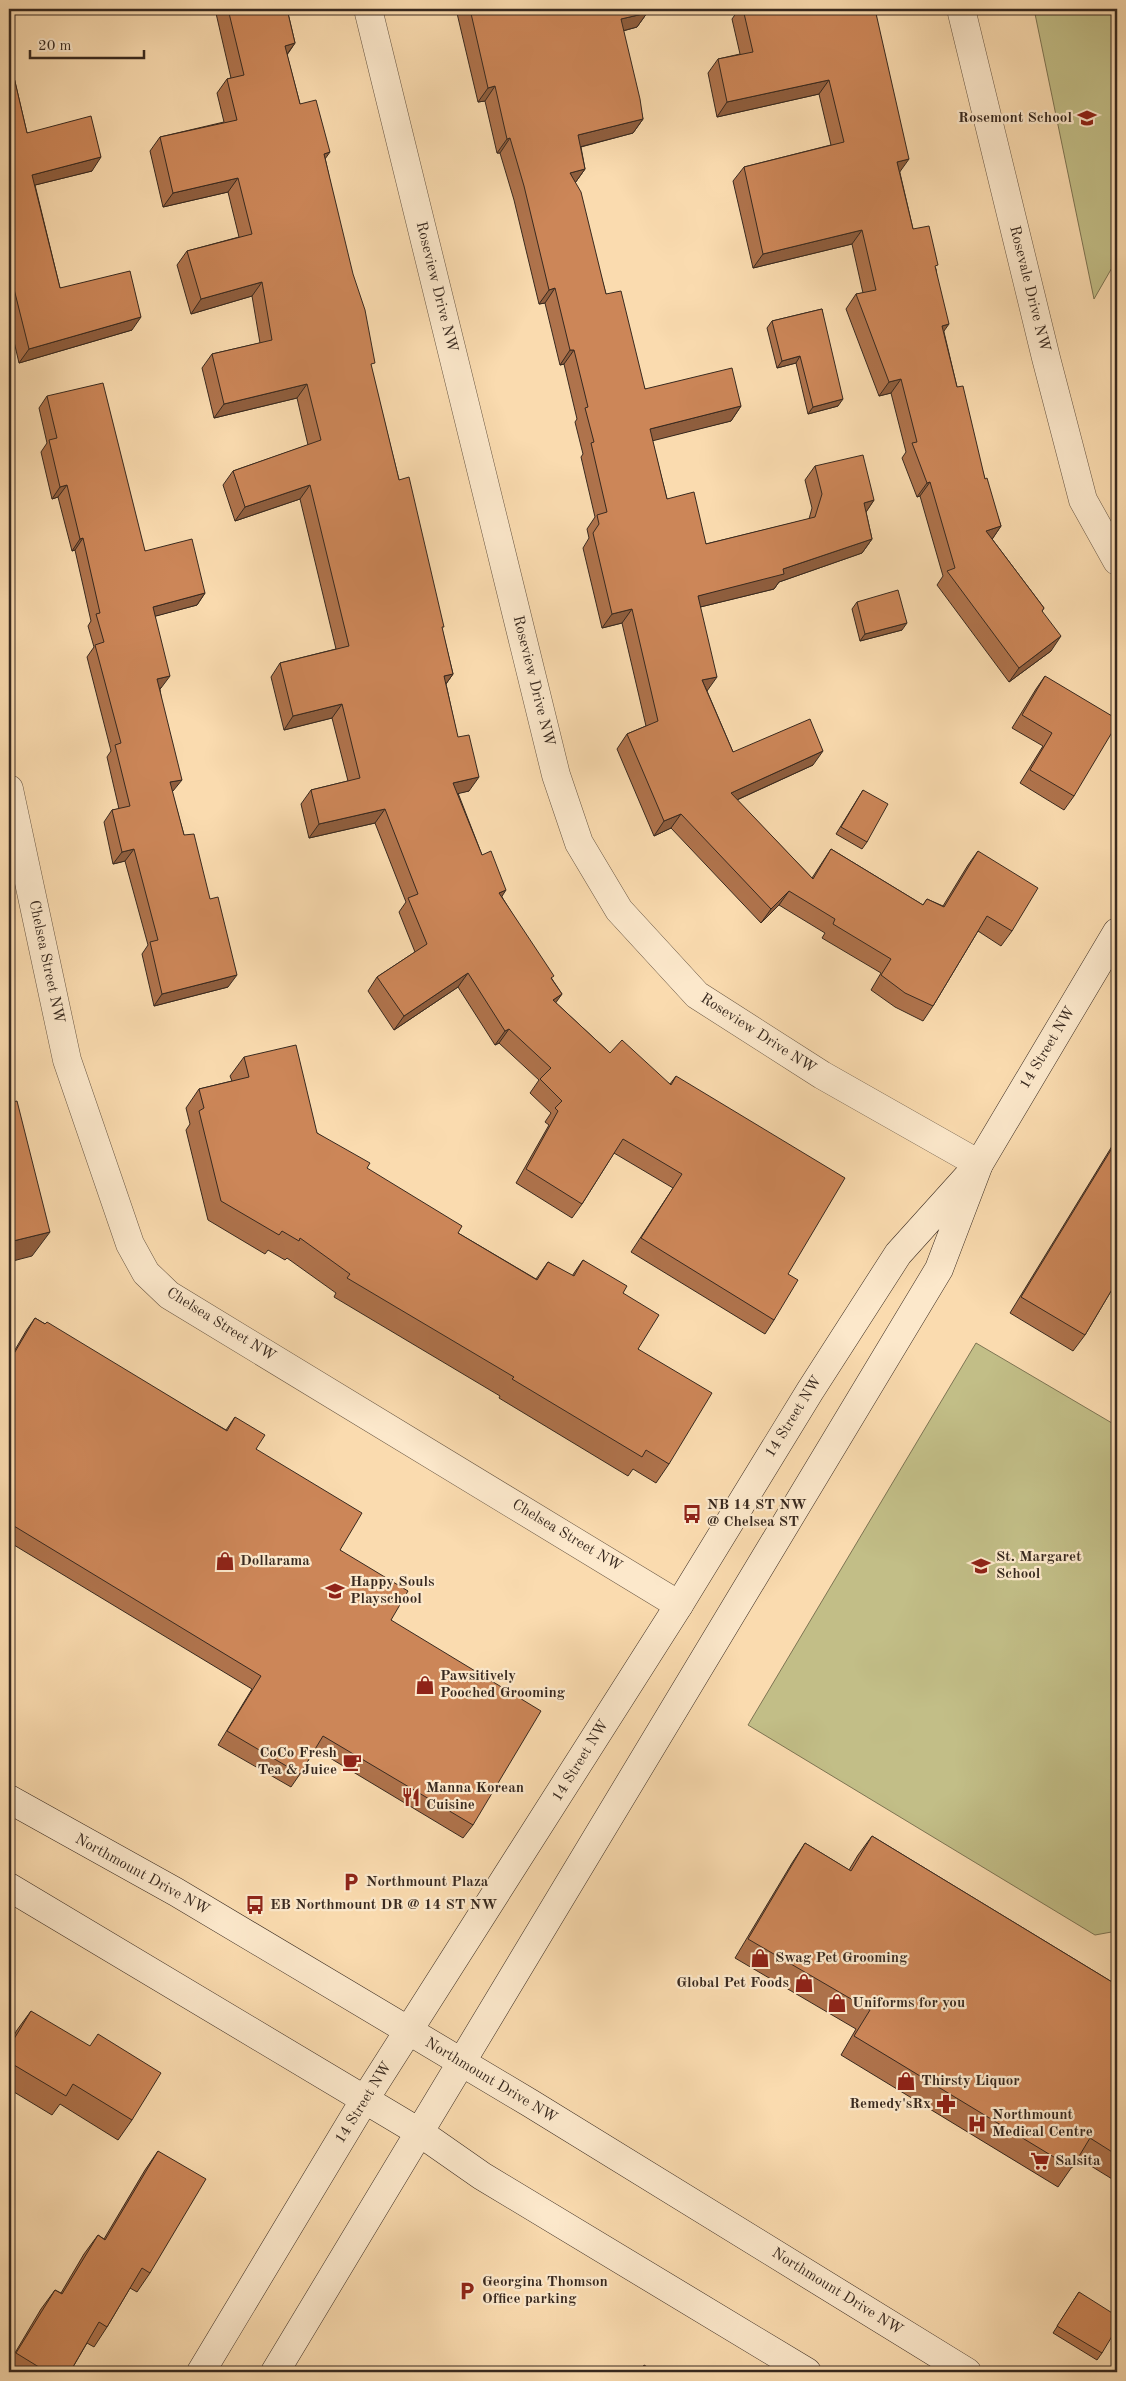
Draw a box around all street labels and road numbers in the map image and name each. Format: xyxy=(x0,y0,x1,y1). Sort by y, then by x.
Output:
street label: Roseview Drive NW xyxy=(412,220,460,354)
street label: Rosevale Drive NW xyxy=(1006,224,1052,354)
street label: Roseview Drive NW xyxy=(509,614,557,748)
street label: Chelsea Street NW xyxy=(26,899,66,1025)
street label: Roseview Drive NW xyxy=(698,991,818,1077)
street label: 14 Street NW xyxy=(1018,1004,1078,1092)
street label: Chelsea Street NW xyxy=(164,1285,278,1365)
street label: 14 Street NW xyxy=(763,1374,825,1460)
street label: Chelsea Street NW xyxy=(509,1497,625,1575)
street label: 14 Street NW xyxy=(550,1718,612,1804)
street label: Northmount Drive NW xyxy=(72,1832,212,1918)
street label: Northmount Drive NW xyxy=(422,2036,560,2126)
street label: 14 Street NW xyxy=(333,2060,395,2146)
street label: Northmount Drive NW xyxy=(769,2246,905,2338)

